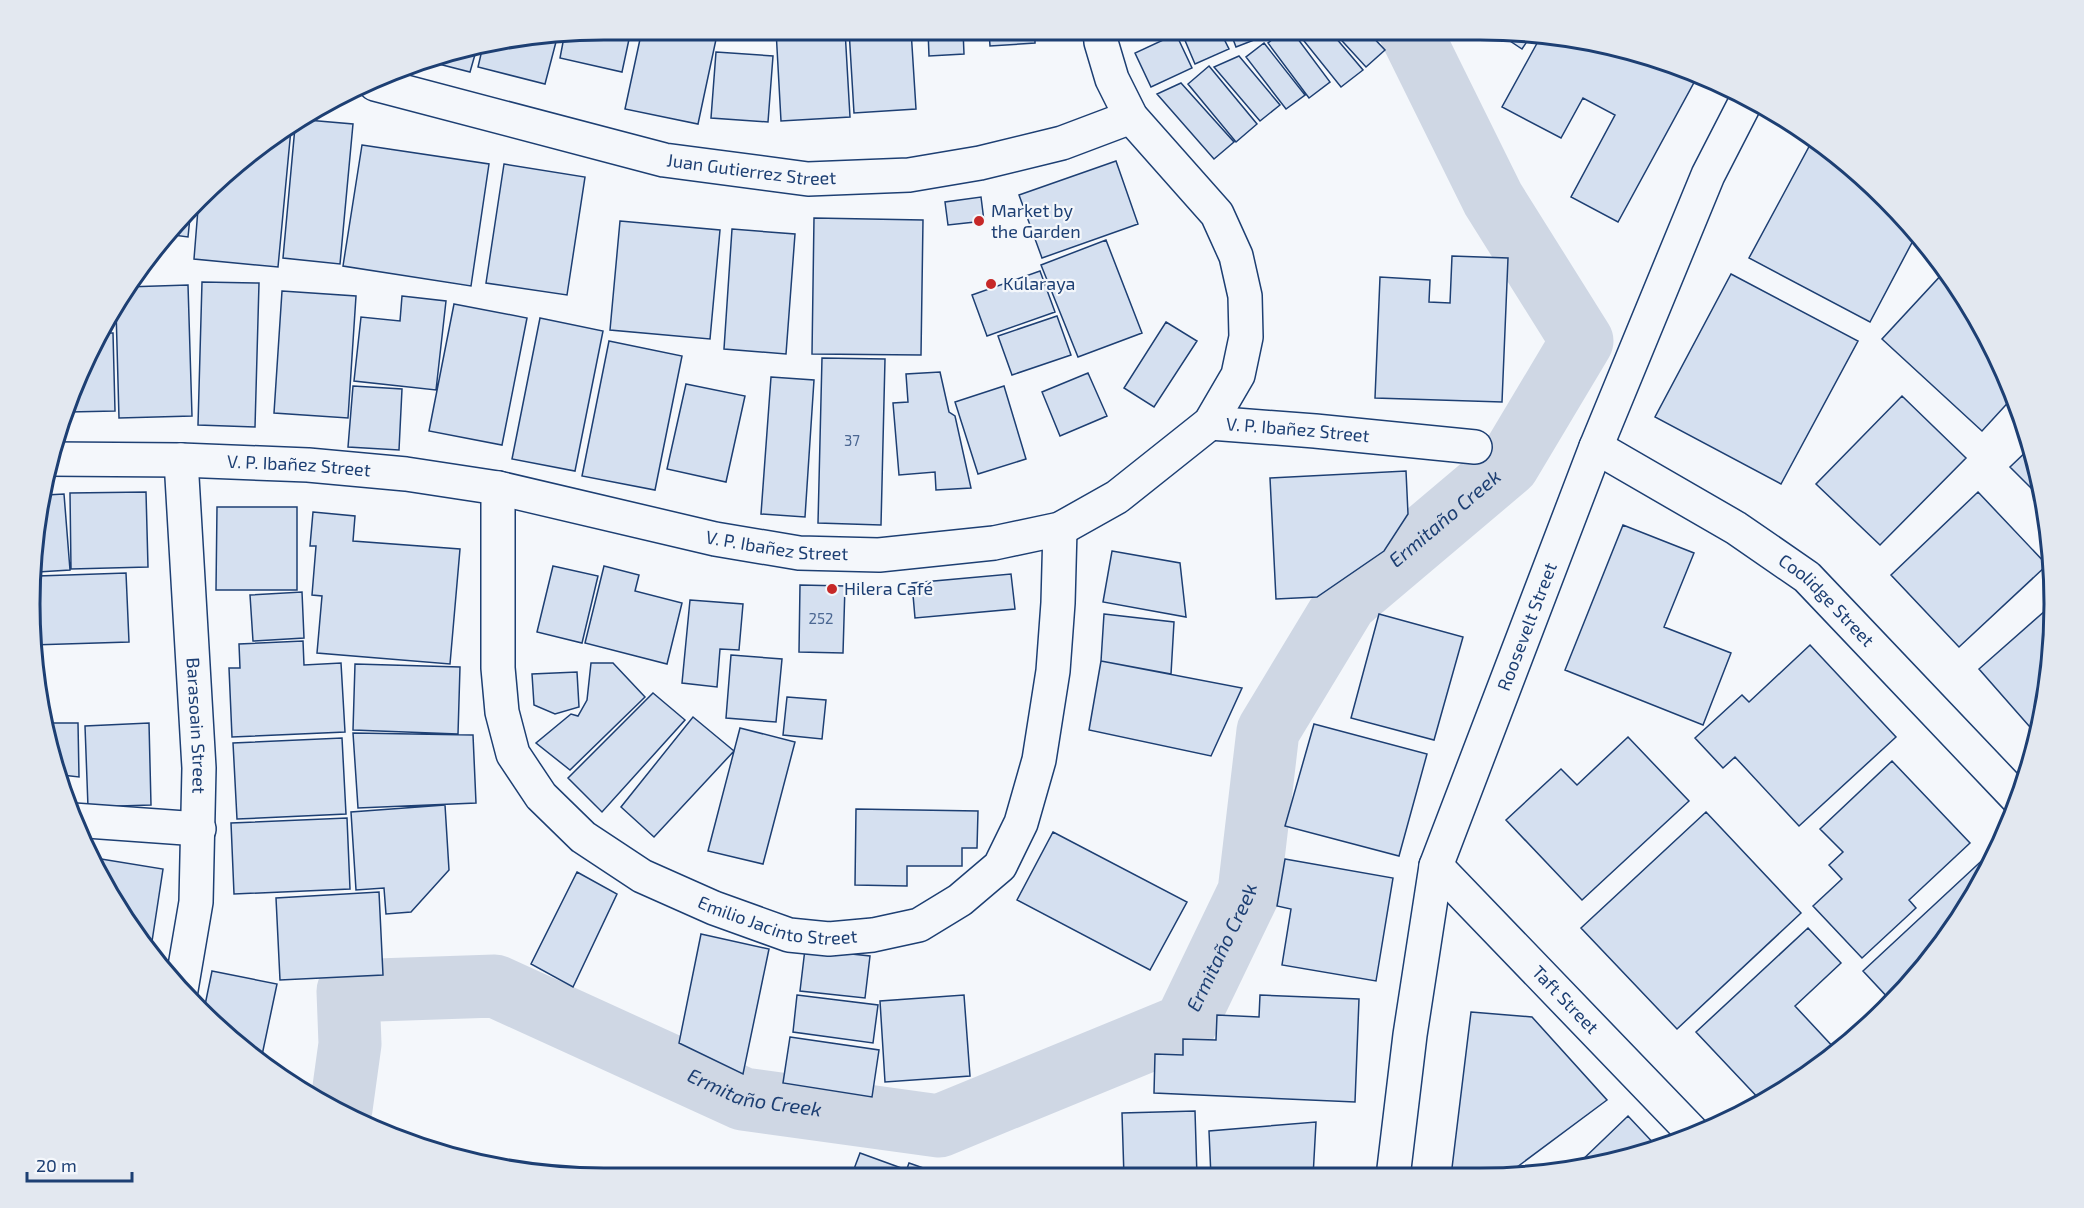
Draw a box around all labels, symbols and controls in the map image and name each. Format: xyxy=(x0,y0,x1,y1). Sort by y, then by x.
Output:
street label: Juan Gutierrez Street xyxy=(666,148,837,189)
place label: Market by the Garden xyxy=(991,199,1081,242)
marker: Market by the Garden xyxy=(972,214,986,228)
place label: Kularaya xyxy=(1003,272,1075,294)
marker: Kularaya xyxy=(984,277,998,291)
street label: V. P. Ibañez Street xyxy=(1225,412,1371,446)
house number: 37 xyxy=(844,431,860,449)
street label: V. P. Ibañez Street xyxy=(227,450,372,481)
water label: Ermitaño Creek xyxy=(1383,464,1505,572)
street label: V. P. Ibañez Street xyxy=(704,525,849,564)
street label: Coolidge Street xyxy=(1775,549,1879,651)
street label: Roosevelt Street xyxy=(1492,559,1561,694)
place label: Hilera Café xyxy=(844,577,933,599)
marker: Hilera Café xyxy=(825,582,839,596)
house number: 252 xyxy=(809,609,833,627)
street label: Barasoain Street xyxy=(183,657,211,794)
water label: Ermitaño Creek xyxy=(1180,883,1261,1015)
street label: Emilio Jacinto Street xyxy=(695,890,858,949)
street label: Taft Street xyxy=(1528,961,1604,1038)
water label: Ermitaño Creek xyxy=(684,1062,823,1121)
scale bar xyxy=(27,1145,132,1183)
text: 20 m xyxy=(36,1154,77,1176)

